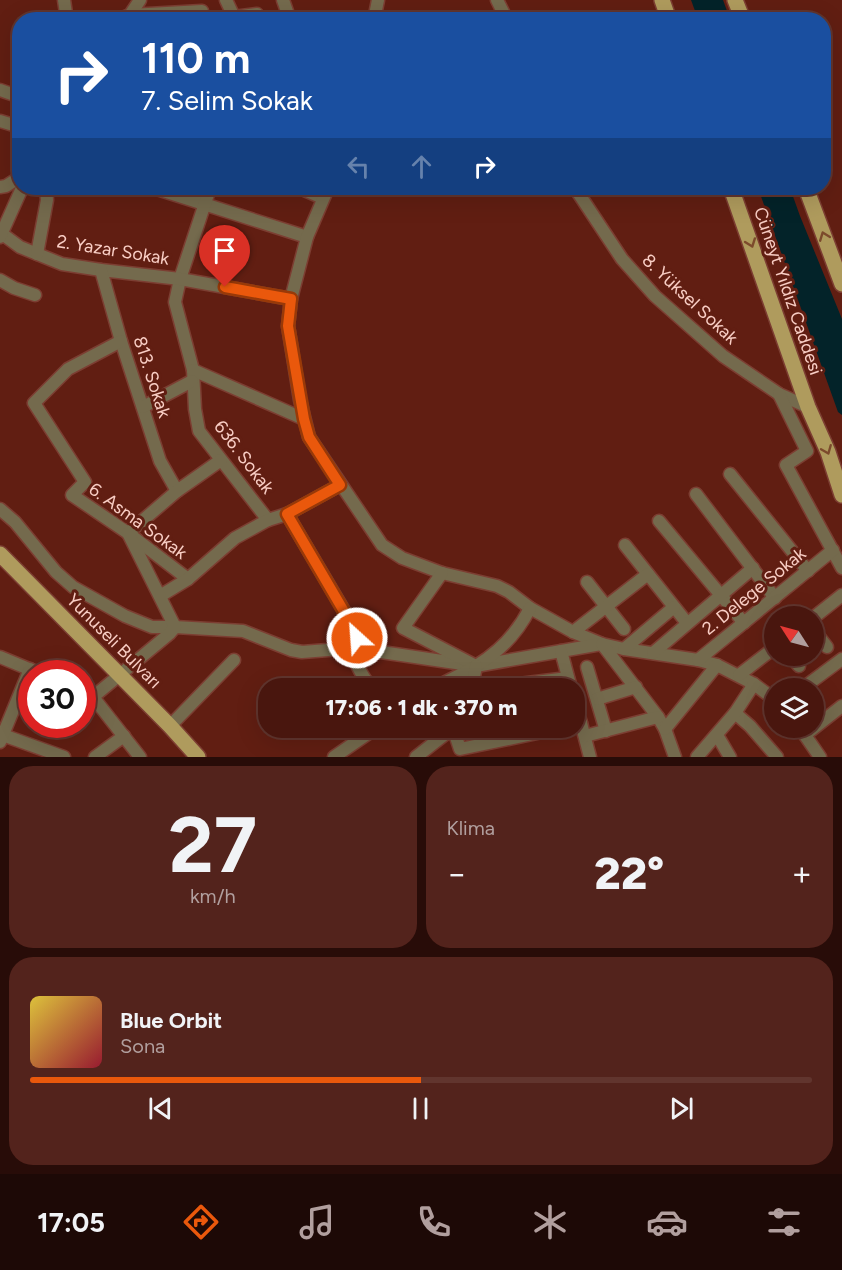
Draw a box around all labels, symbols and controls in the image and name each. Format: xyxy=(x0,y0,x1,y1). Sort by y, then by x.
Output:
text: 110 m xyxy=(141,33,250,84)
icon: right xyxy=(42,36,120,114)
text: 7. Selim Sokak xyxy=(141,84,313,117)
icon: left xyxy=(342,150,375,183)
icon: ahead xyxy=(405,150,438,183)
icon: right xyxy=(468,150,501,183)
street label: Cüneyt Yıldız Caddesi xyxy=(749,204,827,378)
pin xyxy=(199,225,250,287)
street label: 2. Yazar Sokak xyxy=(55,230,171,270)
one-way arrow xyxy=(819,231,831,242)
icon: arrive xyxy=(208,234,241,267)
one-way arrow xyxy=(743,237,756,247)
street label: 8. Yüksel Sokak xyxy=(638,249,743,349)
street label: 813. Sokak xyxy=(128,333,176,421)
street label: 636. Sokak xyxy=(209,416,279,498)
one-way arrow xyxy=(820,444,832,455)
street label: 6. Asma Sokak xyxy=(85,478,192,564)
street label: 2. Delege Sokak xyxy=(698,542,810,640)
street label: Yunuseli Bulvarı xyxy=(62,589,166,693)
position arrow xyxy=(325,606,389,670)
north arrow xyxy=(764,606,824,666)
map controls xyxy=(764,606,824,738)
speed limit sign: 30 xyxy=(18,660,96,738)
button: layers xyxy=(764,678,824,738)
text: 17:06 · 1 dk · 370 m xyxy=(325,694,518,721)
text: 27 xyxy=(168,798,257,892)
text: Klima xyxy=(447,816,495,840)
text: 22° xyxy=(594,846,664,900)
text: − xyxy=(447,854,467,893)
text: + xyxy=(791,854,812,893)
text: km/h xyxy=(190,884,236,908)
text: Blue Orbit xyxy=(120,1007,222,1034)
text: Sona xyxy=(120,1034,165,1058)
icon: previous xyxy=(144,1092,177,1125)
icon: pause xyxy=(404,1092,437,1125)
icon: next xyxy=(665,1092,698,1125)
icon: directions xyxy=(180,1201,222,1243)
icon: music xyxy=(296,1201,338,1243)
icon: phone xyxy=(413,1201,455,1243)
icon: climate xyxy=(529,1201,571,1243)
icon: car xyxy=(646,1201,688,1243)
icon: filters xyxy=(763,1201,805,1243)
text: 17:05 xyxy=(37,1206,105,1239)

